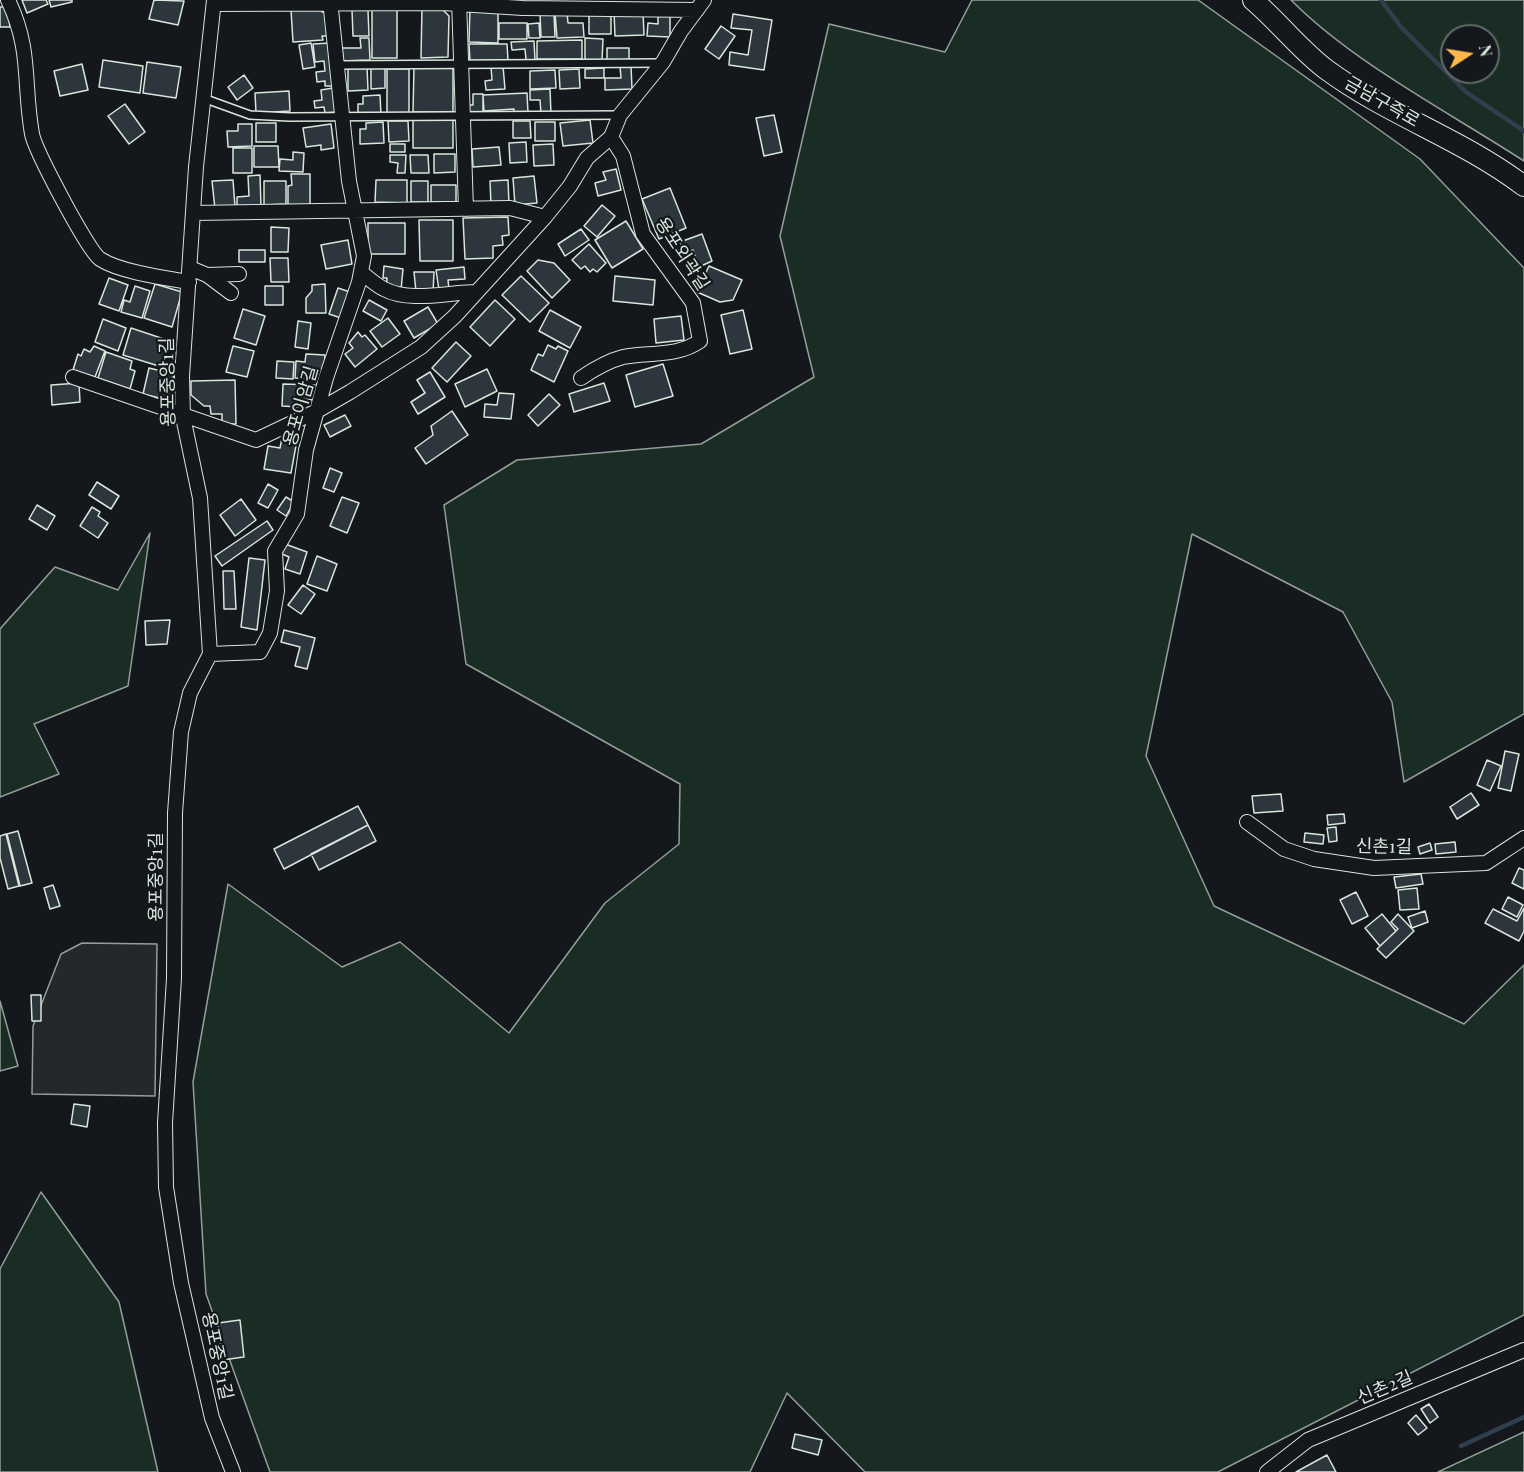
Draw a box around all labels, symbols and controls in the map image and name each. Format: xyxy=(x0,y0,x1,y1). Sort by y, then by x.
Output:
north arrow xyxy=(1440,24,1500,84)
text: N xyxy=(1475,43,1498,58)
street label: 금남구즉로 xyxy=(1341,72,1423,132)
street label: 용포외곽길 xyxy=(650,213,714,295)
street label: 용포중앙1길 xyxy=(156,337,180,427)
street label: 용포이암길 xyxy=(279,363,323,449)
street label: 용포중앙1길 xyxy=(145,832,167,922)
street label: 신촌1길 xyxy=(1356,836,1412,858)
street label: 용포중앙1길 xyxy=(197,1310,237,1402)
street label: 신촌2길 xyxy=(1354,1367,1416,1409)

